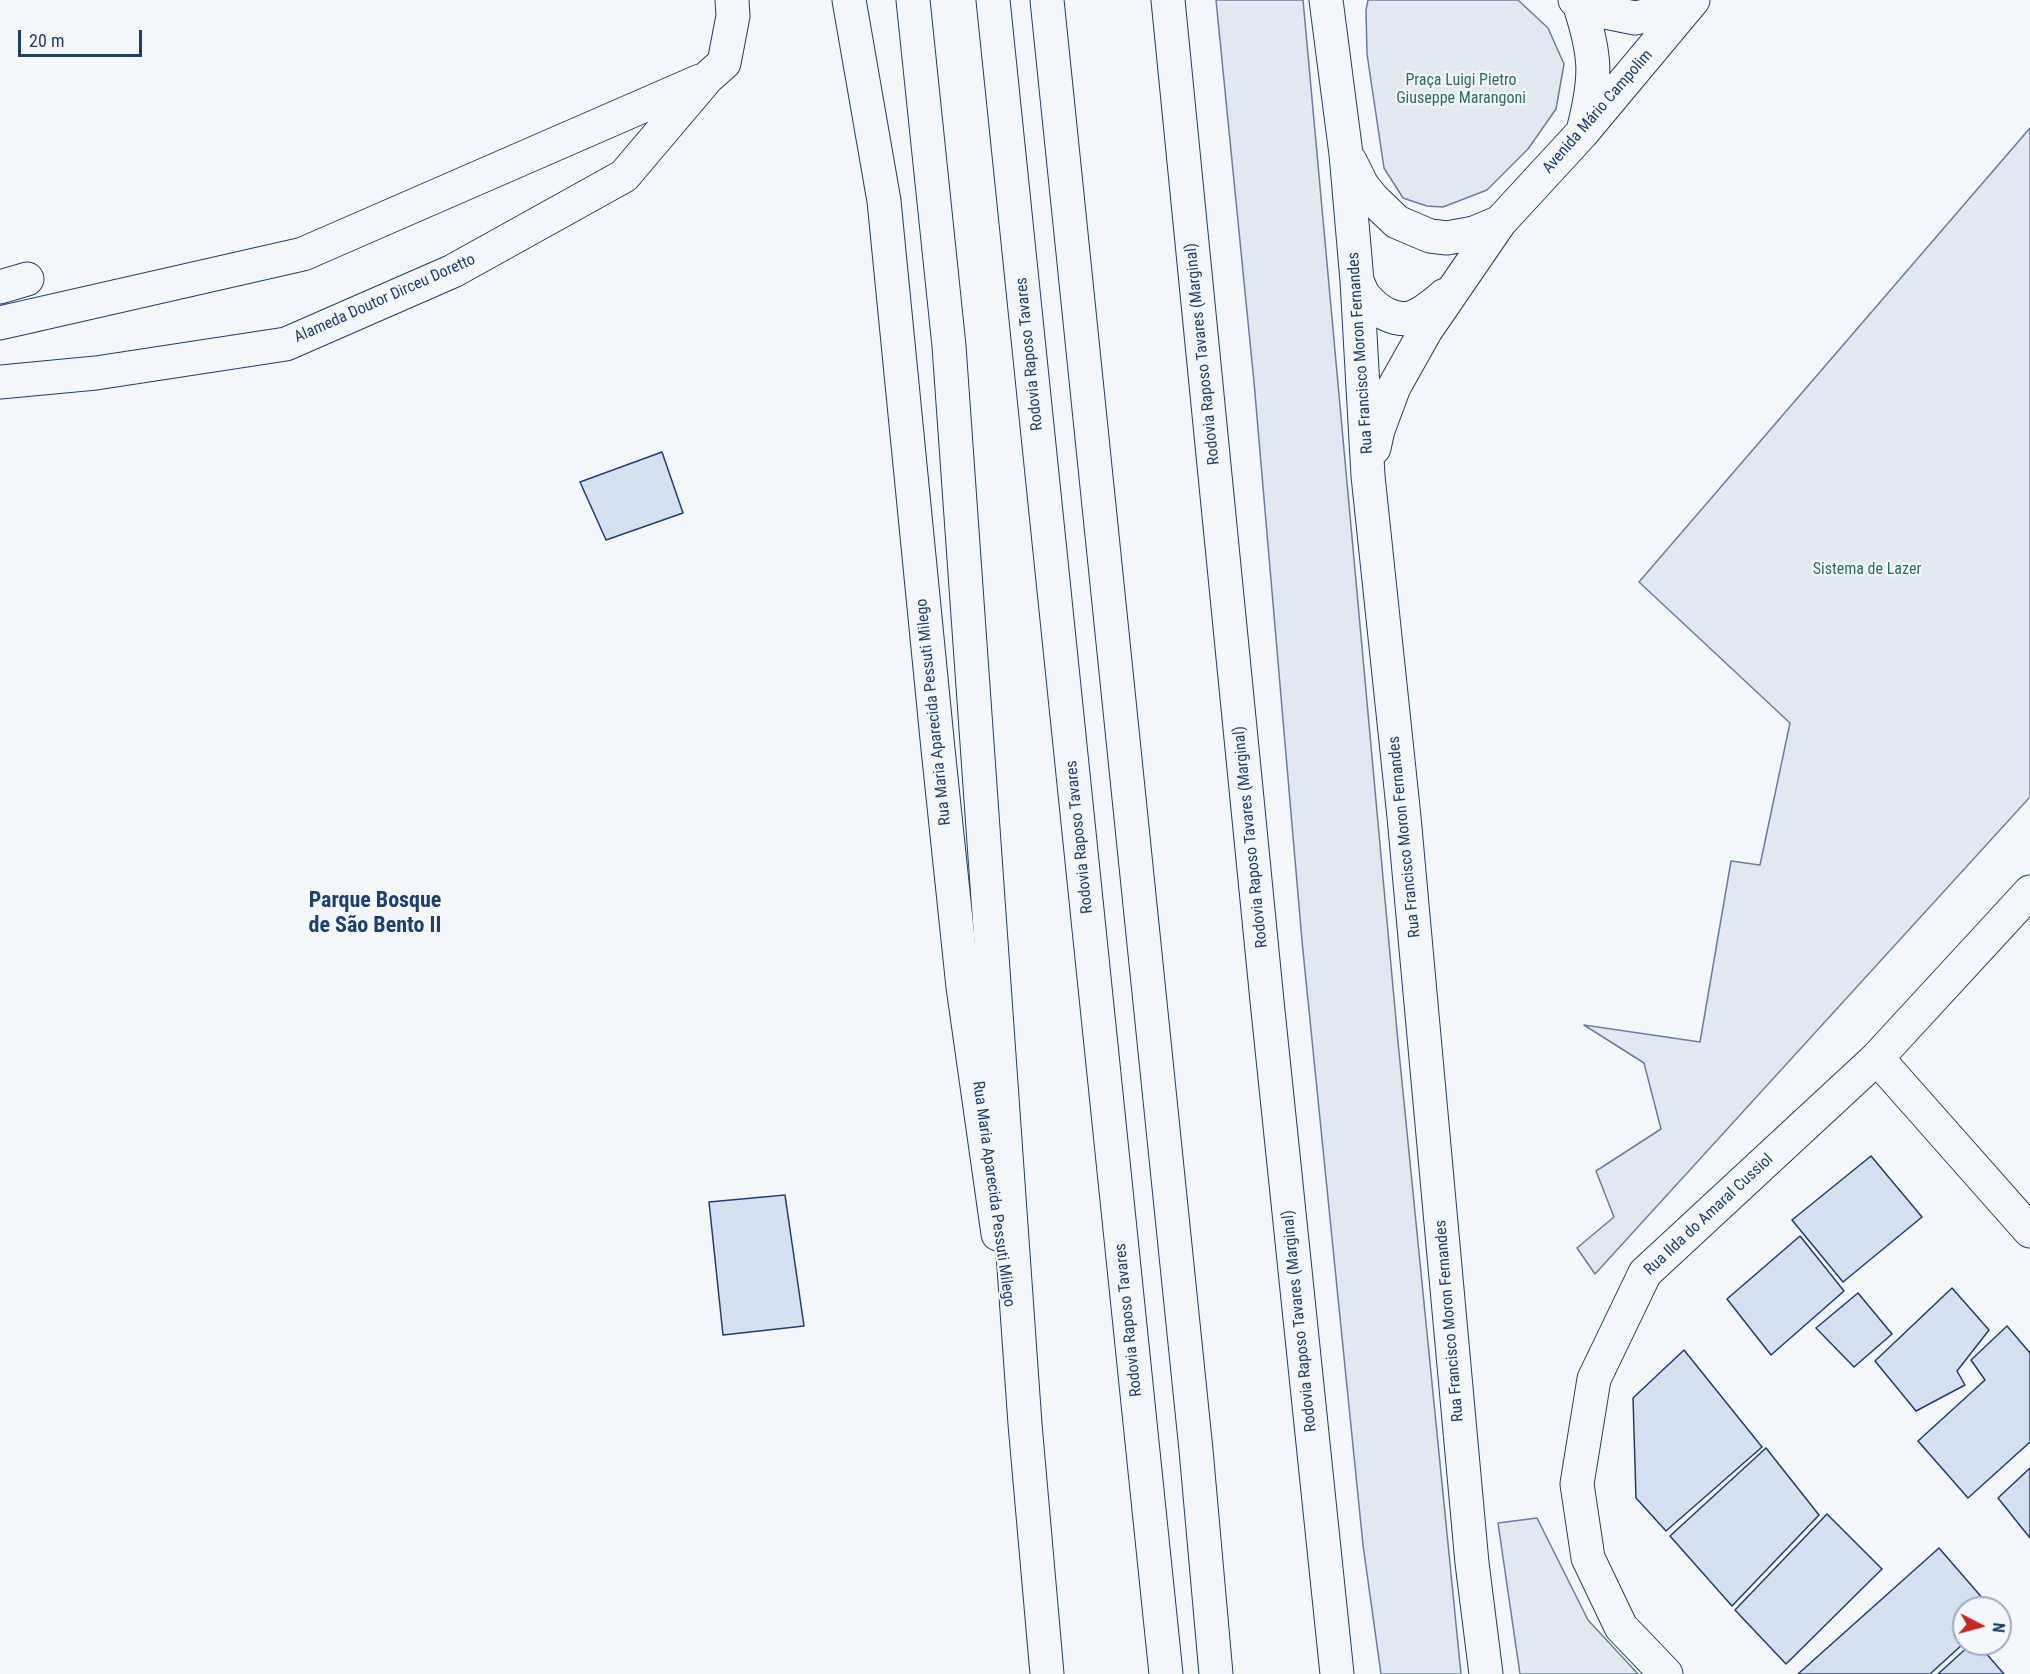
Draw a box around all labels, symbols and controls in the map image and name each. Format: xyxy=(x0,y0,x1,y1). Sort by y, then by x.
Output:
scale bar xyxy=(21,18,146,56)
text: 20 m xyxy=(29,30,64,51)
street label: Avenida Mário Campolim xyxy=(1539,46,1657,178)
park label: Praça Luigi Pietro Giuseppe Marangoni xyxy=(1396,71,1526,109)
street label: Rodovia Raposo Tavares (Marginal) xyxy=(1182,242,1224,466)
street label: Alameda Doutor Dirceu Doretto xyxy=(292,250,478,348)
street label: Rua Francisco Moron Fernandes xyxy=(1344,251,1378,455)
street label: Rodovia Raposo Tavares xyxy=(1012,276,1048,432)
park label: Sistema de Lazer xyxy=(1813,560,1921,580)
street label: Rua Maria Aparecida Pessuti Milego xyxy=(913,598,955,826)
street label: Rodovia Raposo Tavares (Marginal) xyxy=(1230,725,1272,949)
street label: Rua Francisco Moron Fernandes xyxy=(1385,735,1425,939)
street label: Rodovia Raposo Tavares xyxy=(1062,759,1098,915)
district label: Parque Bosque de São Bento II xyxy=(309,888,441,939)
street label: Rua Maria Aparecida Pessuti Milego xyxy=(968,1080,1018,1308)
street label: Rua Ilda do Amaral Cussiol xyxy=(1640,1150,1778,1280)
street label: Rodovia Raposo Tavares (Marginal) xyxy=(1279,1209,1321,1433)
street label: Rua Francisco Moron Fernandes xyxy=(1432,1219,1468,1423)
street label: Rodovia Raposo Tavares xyxy=(1111,1242,1147,1398)
north arrow xyxy=(1952,1596,2012,1656)
text: N xyxy=(1988,1622,2008,1634)

